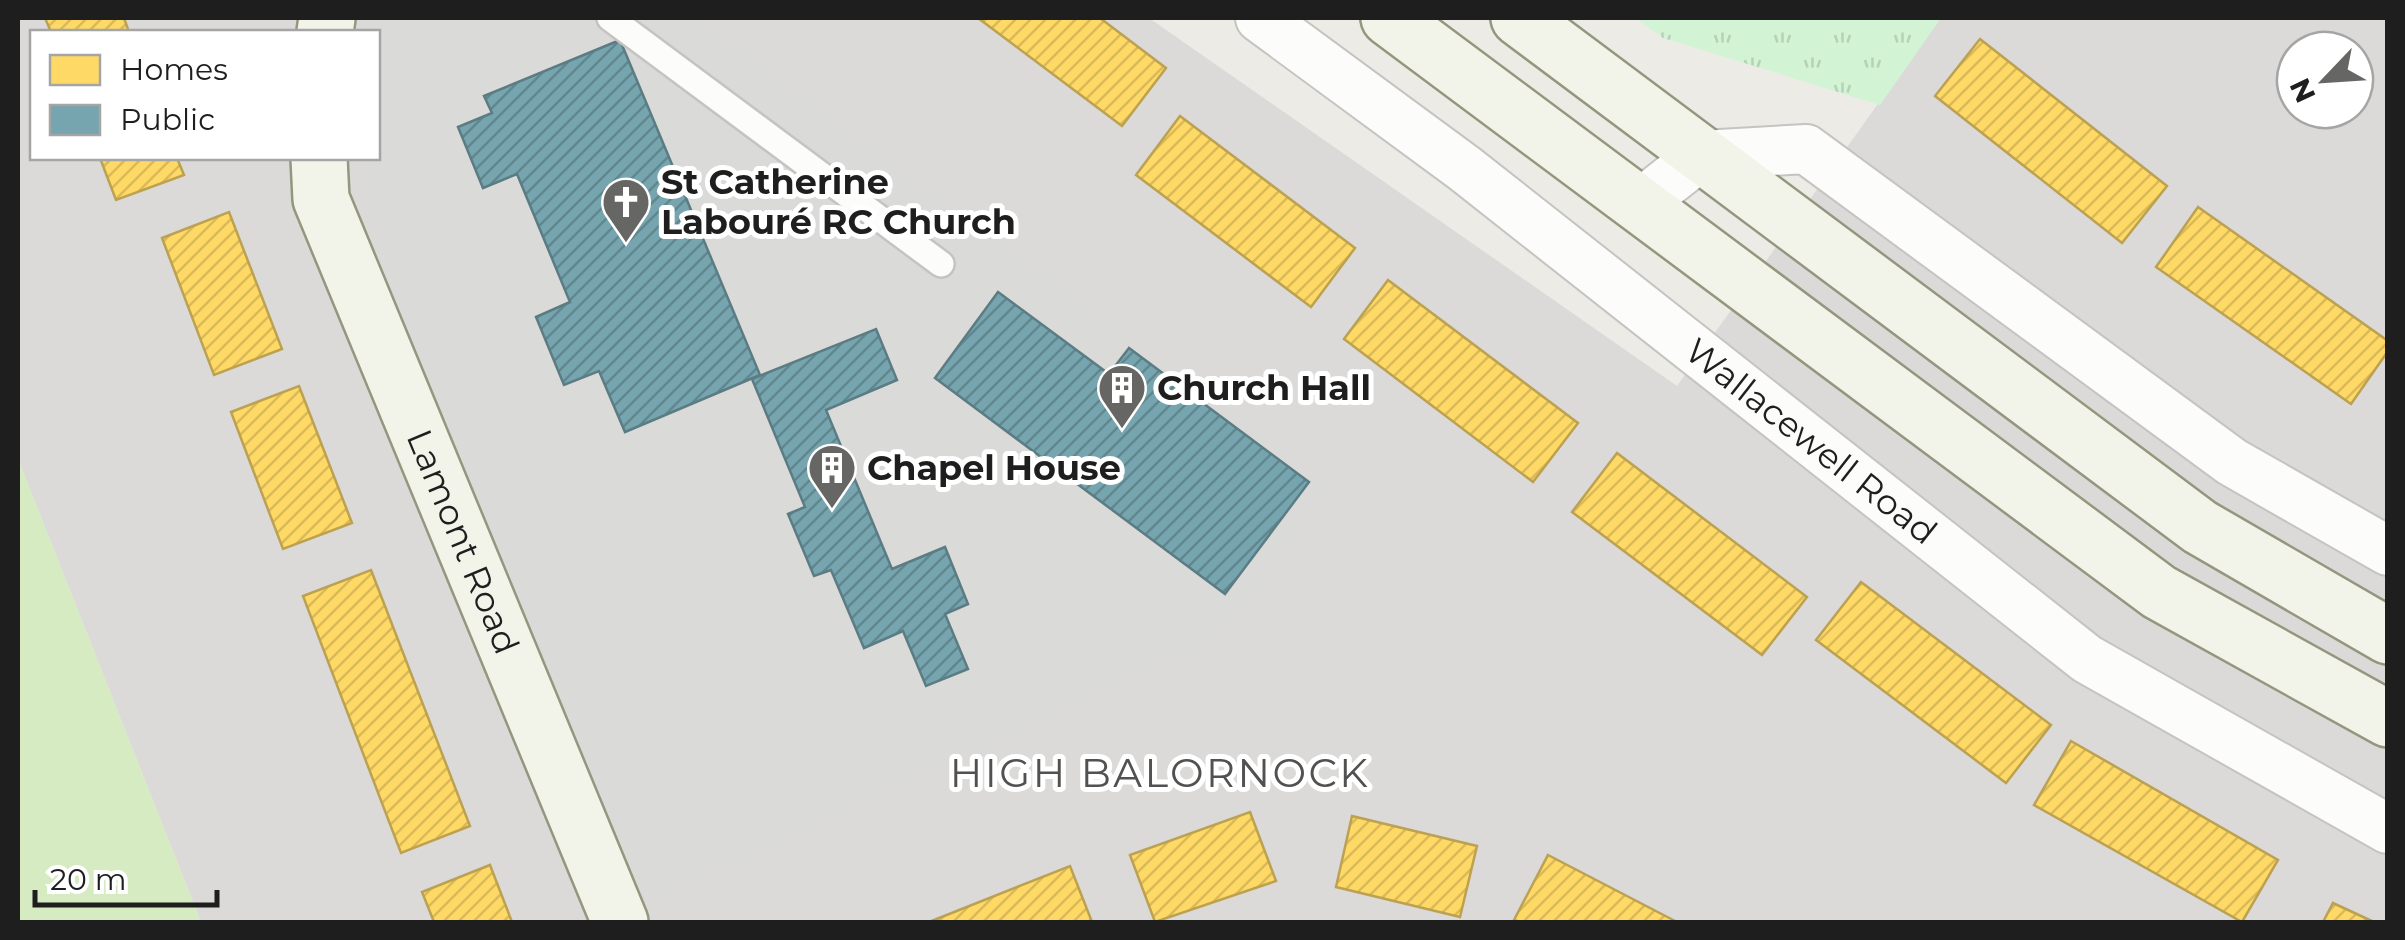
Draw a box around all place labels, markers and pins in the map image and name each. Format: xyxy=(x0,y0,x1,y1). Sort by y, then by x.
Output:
place label: St Catherine Labouré RC Church xyxy=(661,160,1016,243)
church icon: St Catherine Labouré RC Church xyxy=(600,176,652,244)
building icon: Church Hall xyxy=(1096,362,1148,430)
place label: Church Hall xyxy=(1157,366,1371,409)
building icon: Chapel House xyxy=(806,442,858,510)
place label: Chapel House xyxy=(867,446,1121,489)

